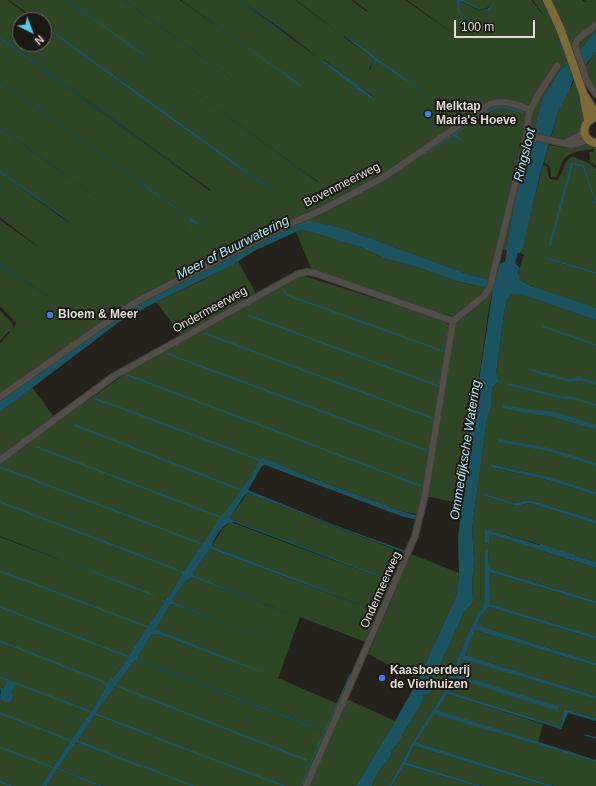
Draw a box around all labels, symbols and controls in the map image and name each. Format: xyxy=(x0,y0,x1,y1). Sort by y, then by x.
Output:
north arrow xyxy=(12,12,52,52)
scale bar xyxy=(456,12,537,38)
text: 100 m xyxy=(461,20,494,34)
text: N xyxy=(32,33,46,47)
place label: Melktap Maria's Hoeve xyxy=(436,100,516,128)
marker: Melktap Maria's Hoeve xyxy=(423,109,433,119)
water label: Ringsloot xyxy=(511,127,539,183)
street label: Bovenmeerweg xyxy=(302,160,382,210)
water label: Meer of Buurwatering xyxy=(174,213,292,283)
street label: Ondermeerweg xyxy=(170,284,250,336)
place label: Bloem & Meer xyxy=(58,308,138,322)
marker: Bloem & Meer xyxy=(45,310,55,320)
water label: Ommedijksche Watering xyxy=(447,379,485,521)
street label: Ondermeerweg xyxy=(358,549,404,631)
place label: Kaasboerderij de Vierhuizen xyxy=(390,664,470,692)
marker: Kaasboerderij de Vierhuizen xyxy=(377,673,387,683)

